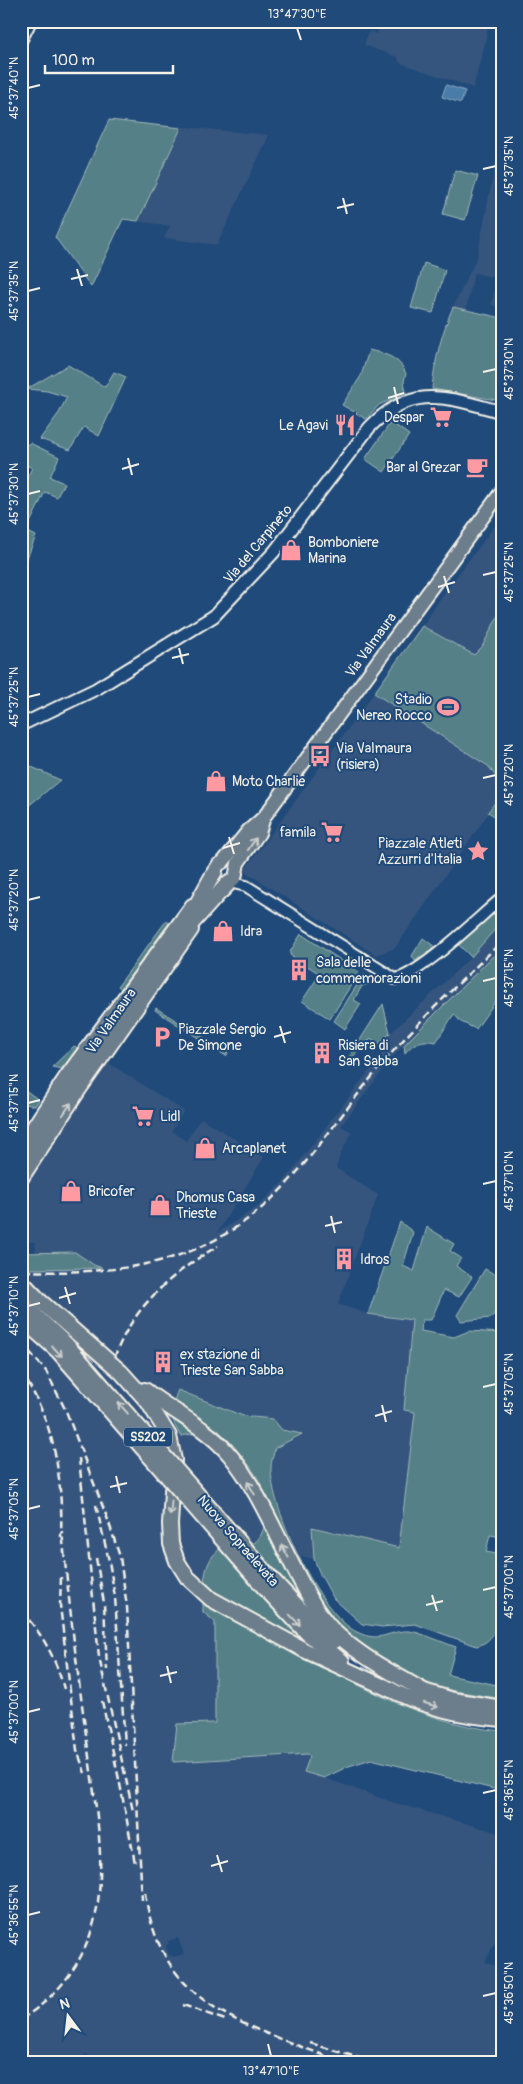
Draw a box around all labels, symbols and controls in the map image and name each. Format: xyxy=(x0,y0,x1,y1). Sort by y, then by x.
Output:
text: 13°47'30"E xyxy=(268,7,326,22)
scale bar xyxy=(45,42,172,74)
text: 100 m xyxy=(52,51,95,70)
text: 45°37'40"N xyxy=(7,57,22,119)
text: 45°37'35"N xyxy=(502,136,517,196)
text: 45°37'35"N xyxy=(7,261,22,321)
text: 45°37'30"N xyxy=(502,338,517,400)
supermarket icon: Despar xyxy=(428,404,454,430)
place label: Despar xyxy=(384,409,424,426)
restaurant icon: Le Agavi xyxy=(332,412,358,438)
place label: Le Agavi xyxy=(279,417,328,434)
cafe icon: Bar al Grezar xyxy=(464,454,490,480)
place label: Bar al Grezar xyxy=(386,459,461,476)
text: 45°37'30"N xyxy=(7,463,22,525)
street label: Via del Carpineto xyxy=(220,501,296,587)
place label: Bomboniere Marina xyxy=(308,534,379,567)
shop icon: Bomboniere Marina xyxy=(278,537,304,563)
text: 45°37'25"N xyxy=(502,542,517,602)
street label: Via Valmaura xyxy=(342,609,400,681)
text: 45°37'25"N xyxy=(7,667,22,727)
place label: Stadio Nereo Rocco xyxy=(356,691,432,724)
sports icon: Stadio Nereo Rocco xyxy=(435,694,461,720)
place label: Via Valmaura (risiera) xyxy=(336,740,412,773)
bus stop icon: Via Valmaura (risiera) xyxy=(307,743,333,769)
text: 45°37'20"N xyxy=(502,744,517,806)
shop icon: Moto Charlie xyxy=(203,768,229,794)
place label: Moto Charlie xyxy=(232,773,305,790)
supermarket icon: famila xyxy=(319,819,345,845)
place label: famila xyxy=(280,824,316,841)
place label: Piazzale Atleti Azzurri d'Italia xyxy=(378,835,463,868)
one-way arrow xyxy=(246,837,257,851)
place icon: Piazzale Atleti Azzurri d'Italia xyxy=(465,838,491,864)
text: 45°37'20"N xyxy=(7,869,22,931)
shop icon: Idra xyxy=(210,918,236,944)
place label: Idra xyxy=(240,923,262,940)
text: 45°37'15"N xyxy=(502,949,517,1007)
place label: Sala delle commemorazioni xyxy=(316,954,421,987)
building icon: Sala delle commemorazioni xyxy=(286,957,312,983)
street label: Via Valmaura xyxy=(82,985,140,1057)
place label: Piazzale Sergio De Simone xyxy=(178,1021,267,1054)
parking icon: Piazzale Sergio De Simone xyxy=(149,1024,175,1050)
place label: Risiera di San Sabba xyxy=(338,1037,398,1070)
building icon: Risiera di San Sabba xyxy=(309,1040,335,1066)
text: 45°37'15"N xyxy=(7,1074,22,1132)
one-way arrow xyxy=(62,1103,72,1117)
supermarket icon: Lidl xyxy=(130,1103,156,1129)
place label: Lidl xyxy=(160,1108,181,1125)
shop icon: Arcaplanet xyxy=(192,1135,218,1161)
place label: Arcaplanet xyxy=(222,1140,287,1157)
text: 45°37'10"N xyxy=(502,1151,517,1211)
shop icon: Bricofer xyxy=(58,1178,84,1204)
place label: Bricofer xyxy=(88,1183,135,1200)
place label: Dhomus Casa Trieste xyxy=(176,1189,255,1222)
shop icon: Dhomus Casa Trieste xyxy=(147,1192,173,1218)
building icon: Idros xyxy=(331,1246,357,1272)
place label: Idros xyxy=(360,1251,390,1268)
text: 45°37'10"N xyxy=(7,1276,22,1336)
one-way arrow xyxy=(51,1344,63,1357)
place label: ex stazione di Trieste San Sabba xyxy=(180,1346,284,1379)
building icon: ex stazione di Trieste San Sabba xyxy=(150,1349,176,1375)
text: 45°37'05"N xyxy=(502,1353,517,1415)
one-way arrow xyxy=(117,1402,128,1415)
road number: SS202 xyxy=(124,1428,172,1446)
text: 45°37'05"N xyxy=(7,1478,22,1540)
one-way arrow xyxy=(246,1480,256,1495)
street label: Nuova Sopraelevata xyxy=(194,1492,282,1590)
one-way arrow xyxy=(166,1500,175,1516)
one-way arrow xyxy=(280,1544,289,1559)
text: 45°37'00"N xyxy=(502,1555,517,1619)
one-way arrow xyxy=(288,1614,300,1626)
text: 45°37'00"N xyxy=(7,1680,22,1744)
one-way arrow xyxy=(423,1700,439,1710)
text: 45°36'55"N xyxy=(502,1760,517,1820)
text: 45°36'55"N xyxy=(7,1885,22,1945)
text: 45°36'50"N xyxy=(502,1962,517,2024)
north arrow xyxy=(42,1992,92,2042)
text: N xyxy=(58,1994,72,2013)
text: 13°47'10"E xyxy=(243,2064,299,2079)

